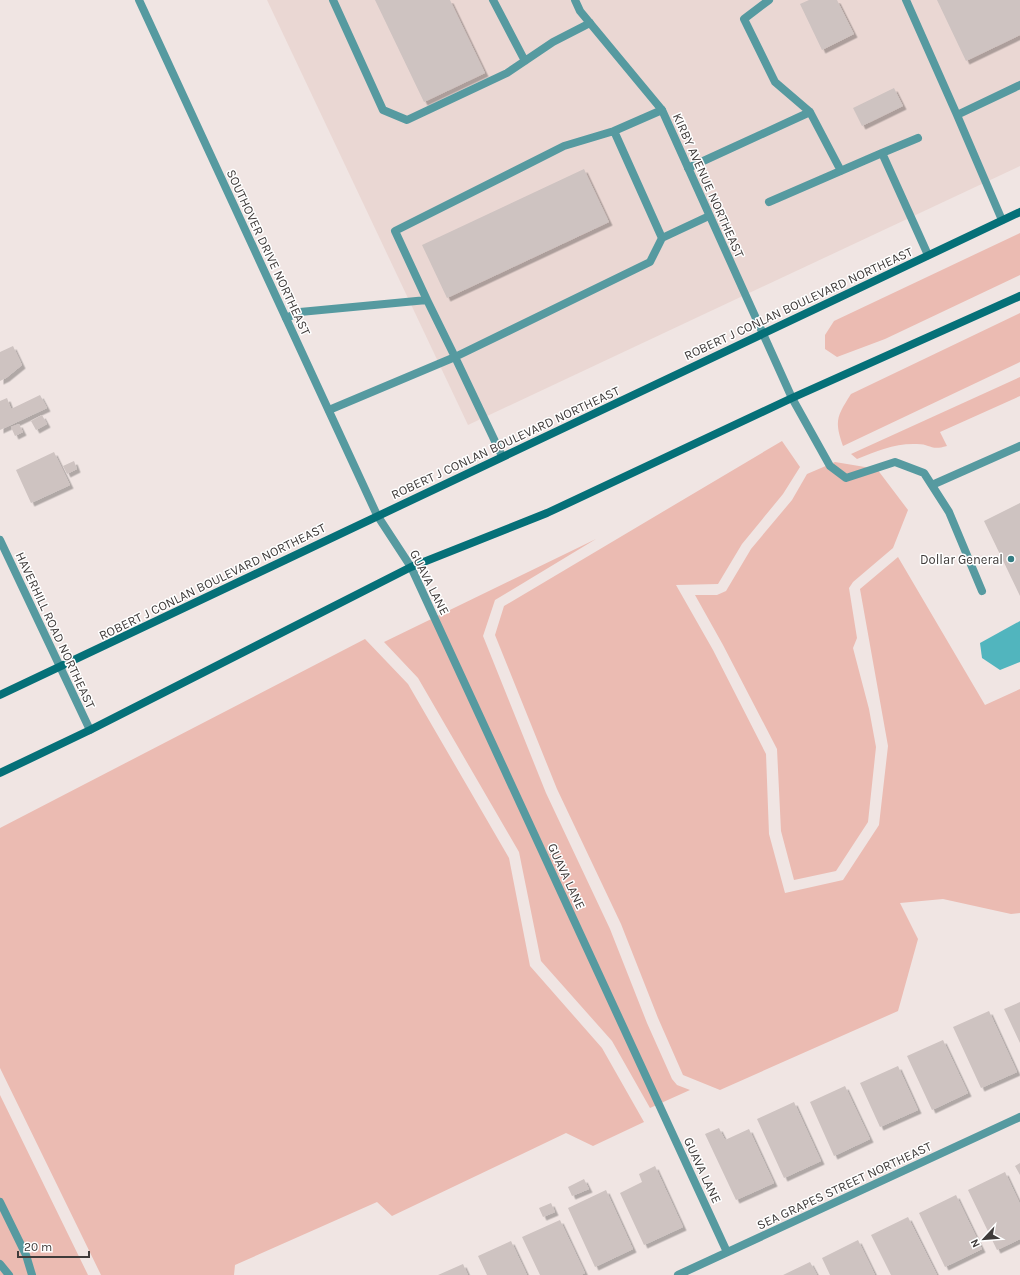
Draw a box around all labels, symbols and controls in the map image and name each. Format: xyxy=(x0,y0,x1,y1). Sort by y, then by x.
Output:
street label: KIRBY AVENUE NORTHEAST xyxy=(670,110,747,260)
street label: SOUTHOVER DRIVE NORTHEAST xyxy=(223,167,314,338)
street label: ROBERT J CONLAN BOULEVARD NORTHEAST xyxy=(682,244,915,363)
street label: ROBERT J CONLAN BOULEVARD NORTHEAST xyxy=(389,383,622,502)
street label: ROBERT J CONLAN BOULEVARD NORTHEAST xyxy=(96,520,328,643)
street label: GUAVA LANE xyxy=(407,547,452,617)
street label: HAVERHILL ROAD NORTHEAST xyxy=(13,550,99,711)
place label: Dollar General xyxy=(920,552,1003,567)
marker: Dollar General xyxy=(1006,554,1016,564)
street label: GUAVA LANE xyxy=(545,841,588,912)
street label: GUAVA LANE xyxy=(681,1135,724,1206)
street label: SEA GRAPES STREET NORTHEAST xyxy=(754,1138,934,1233)
north arrow xyxy=(964,1219,1004,1259)
scale bar xyxy=(18,1233,89,1259)
text: N xyxy=(968,1237,983,1250)
text: 20 m xyxy=(24,1240,52,1254)

